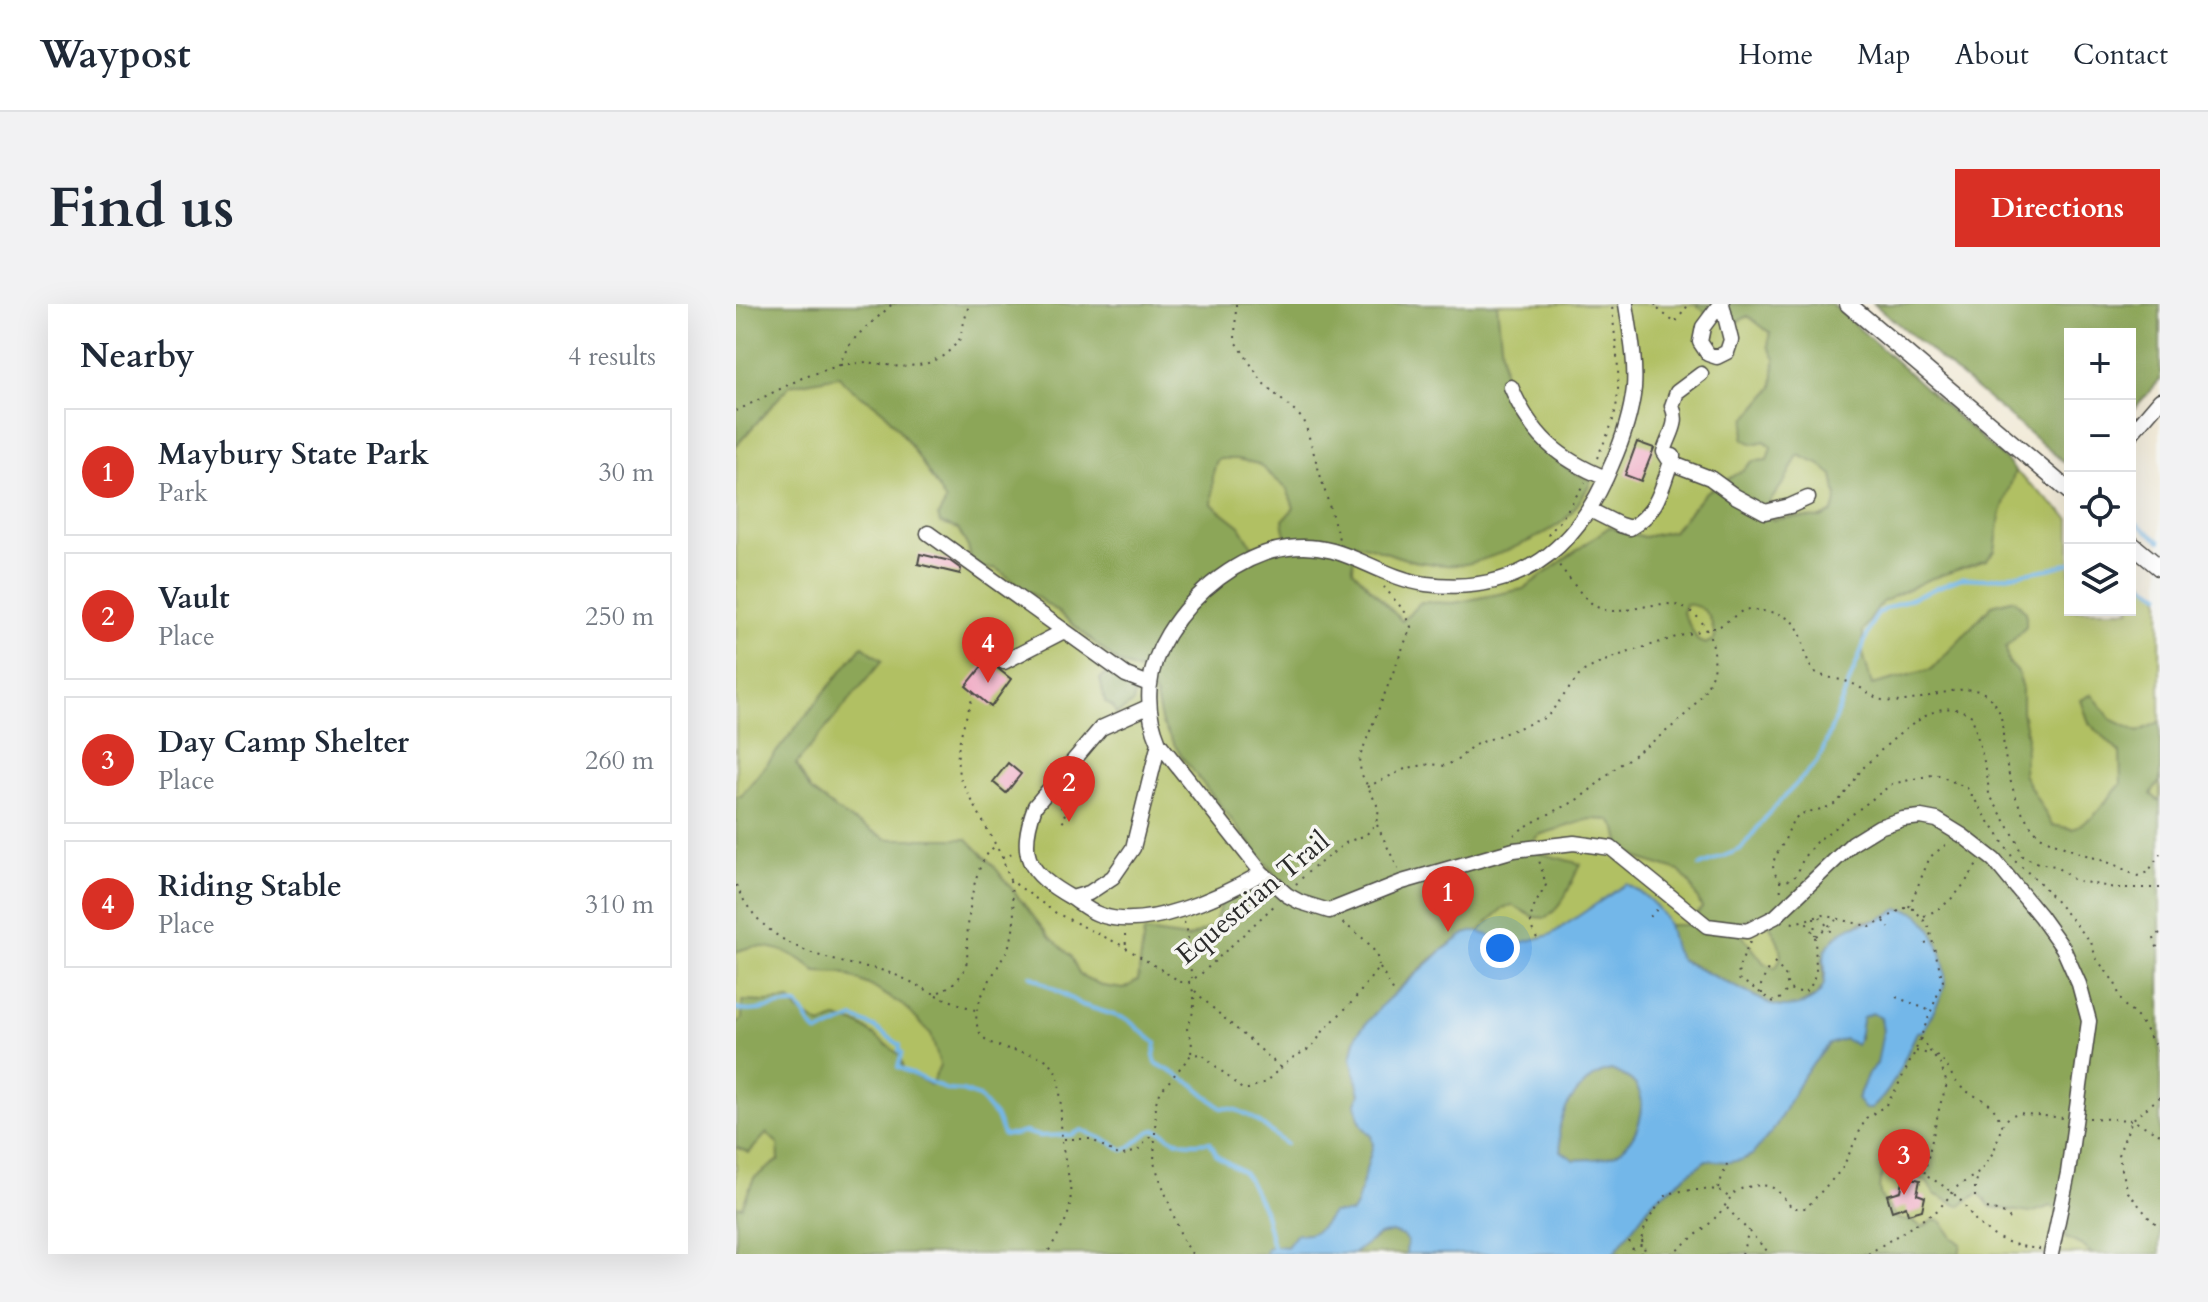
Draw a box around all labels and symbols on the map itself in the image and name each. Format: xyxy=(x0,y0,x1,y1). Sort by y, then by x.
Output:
pin: 4 xyxy=(962,617,1014,683)
pin: 2 xyxy=(1043,756,1095,822)
street label: Equestrian Trail xyxy=(1168,822,1338,973)
pin: 1 xyxy=(1422,866,1474,932)
your location xyxy=(1480,928,1520,968)
pin: 3 xyxy=(1878,1129,1930,1195)

